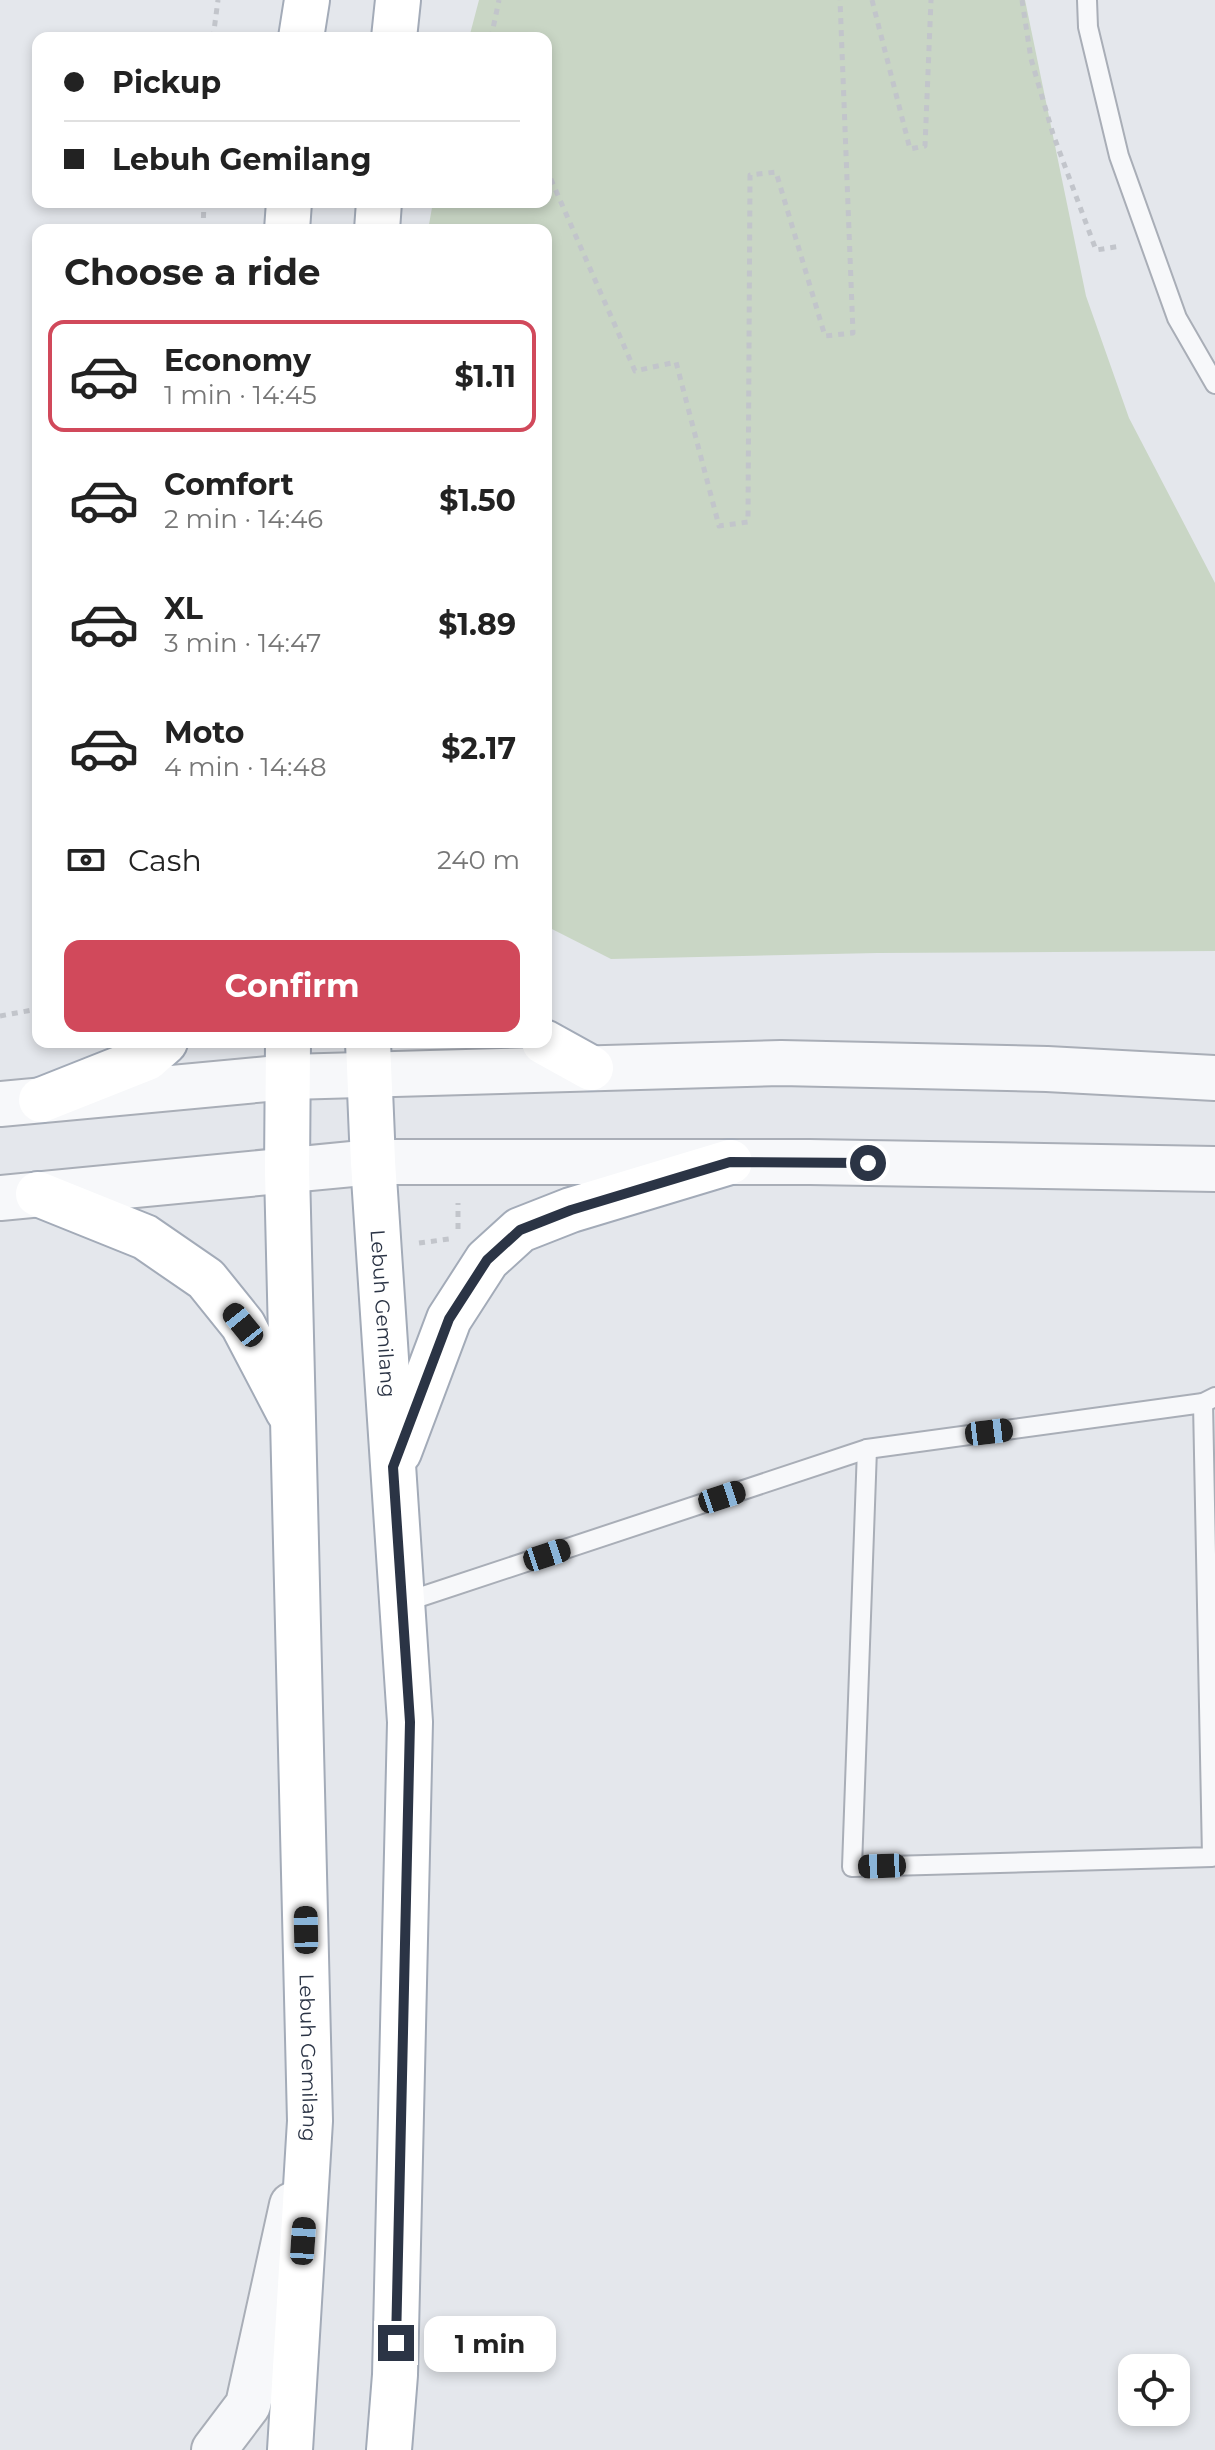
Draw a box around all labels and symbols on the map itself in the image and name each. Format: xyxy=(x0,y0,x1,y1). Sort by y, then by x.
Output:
route start xyxy=(850,1145,886,1181)
street label: Lebuh Gemilang xyxy=(365,1229,401,1398)
car xyxy=(219,1299,267,1351)
car xyxy=(964,1417,1014,1447)
car xyxy=(695,1478,749,1516)
car xyxy=(520,1536,574,1574)
car xyxy=(858,1853,906,1879)
car xyxy=(294,1906,318,1954)
street label: Lebuh Gemilang xyxy=(294,1973,322,2142)
car xyxy=(289,2216,317,2266)
callout: 1 min xyxy=(424,2315,556,2371)
route end xyxy=(378,2325,414,2361)

